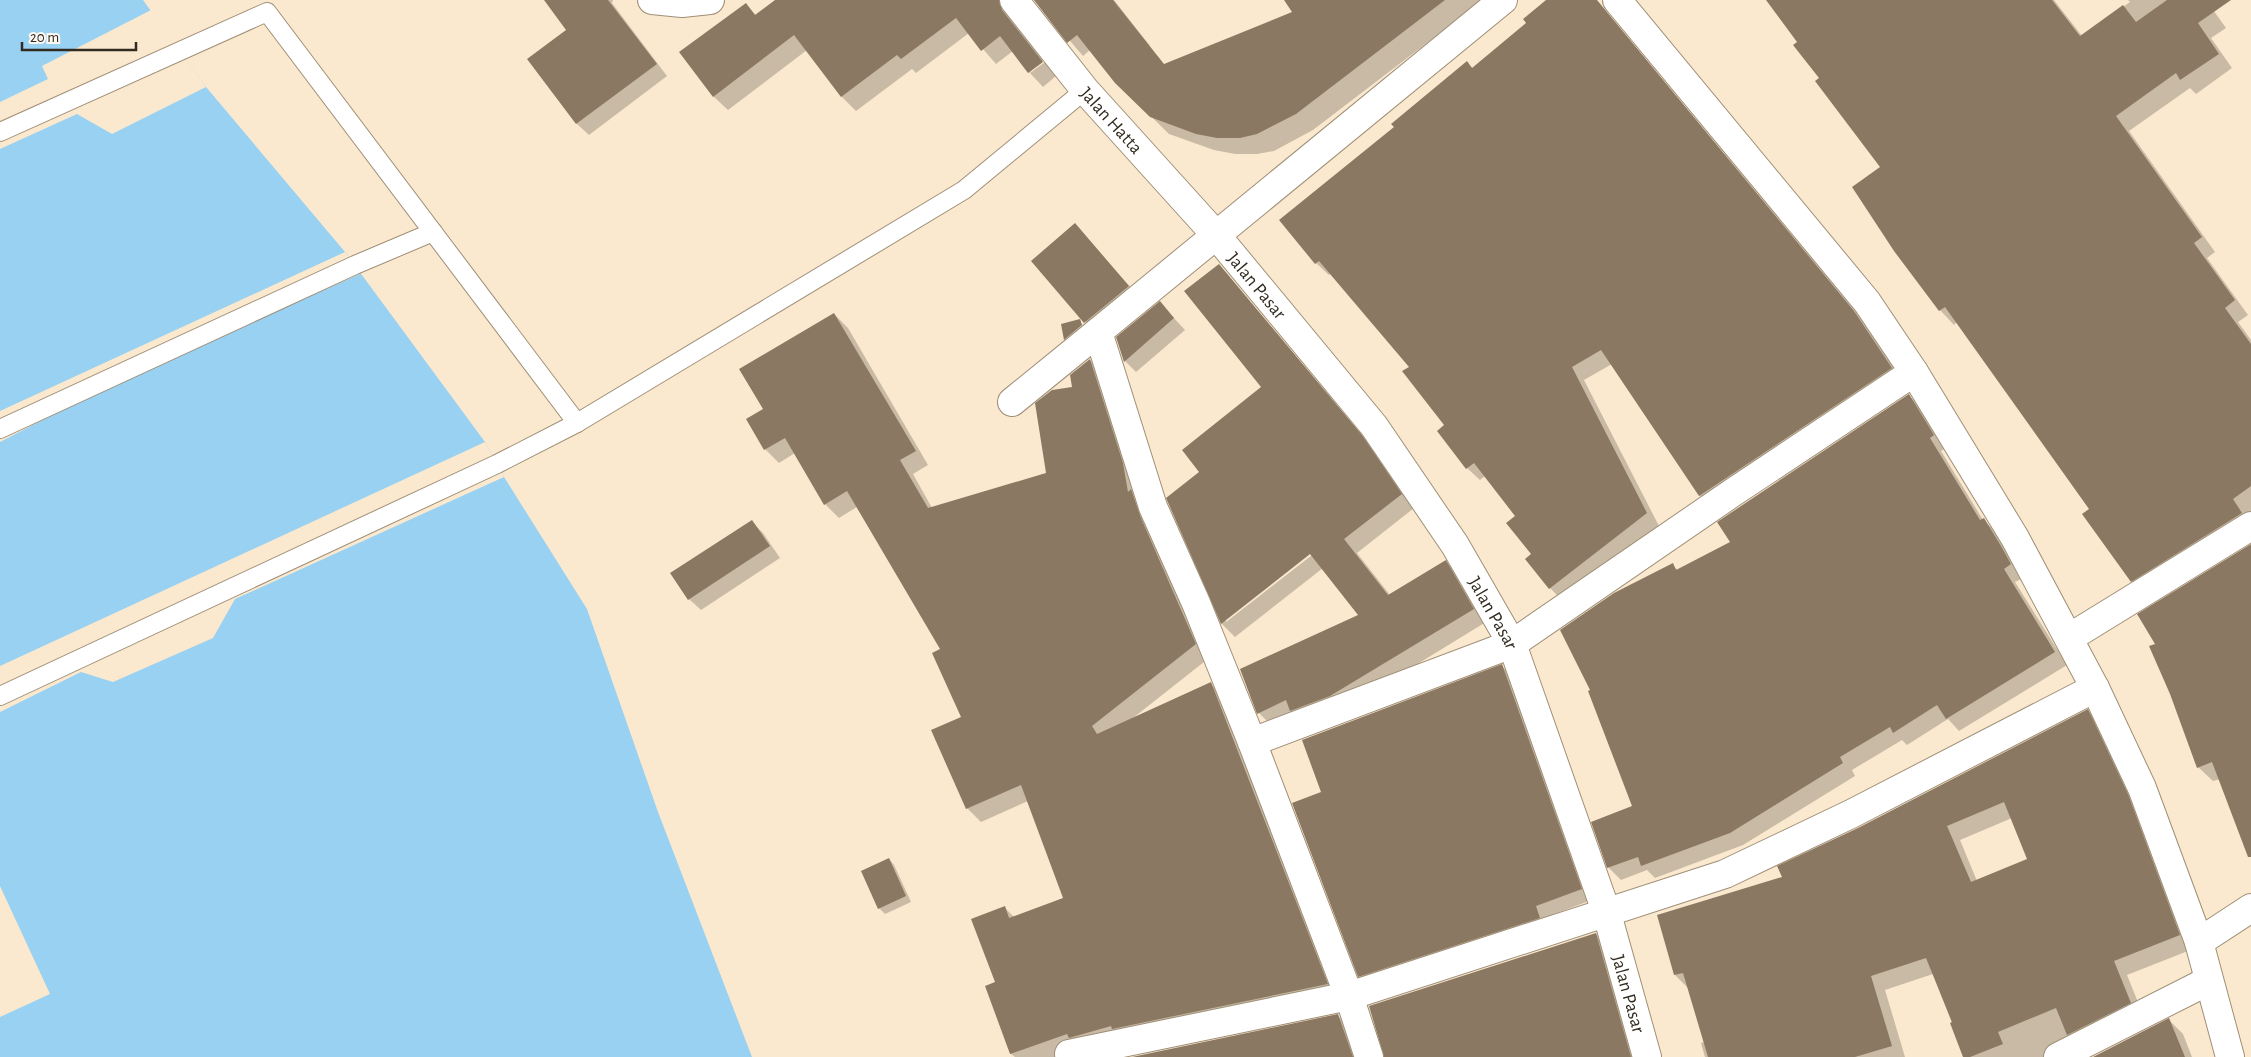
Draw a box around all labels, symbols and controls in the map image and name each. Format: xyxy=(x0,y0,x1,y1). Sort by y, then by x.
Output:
scale bar xyxy=(22,20,136,52)
text: 20 m xyxy=(30,30,59,45)
street label: Jalan Hatta xyxy=(1076,84,1146,158)
street label: Jalan Pasar xyxy=(1223,249,1289,323)
street label: Jalan Pasar xyxy=(1464,574,1521,652)
street label: Jalan Pasar xyxy=(1608,953,1648,1035)

